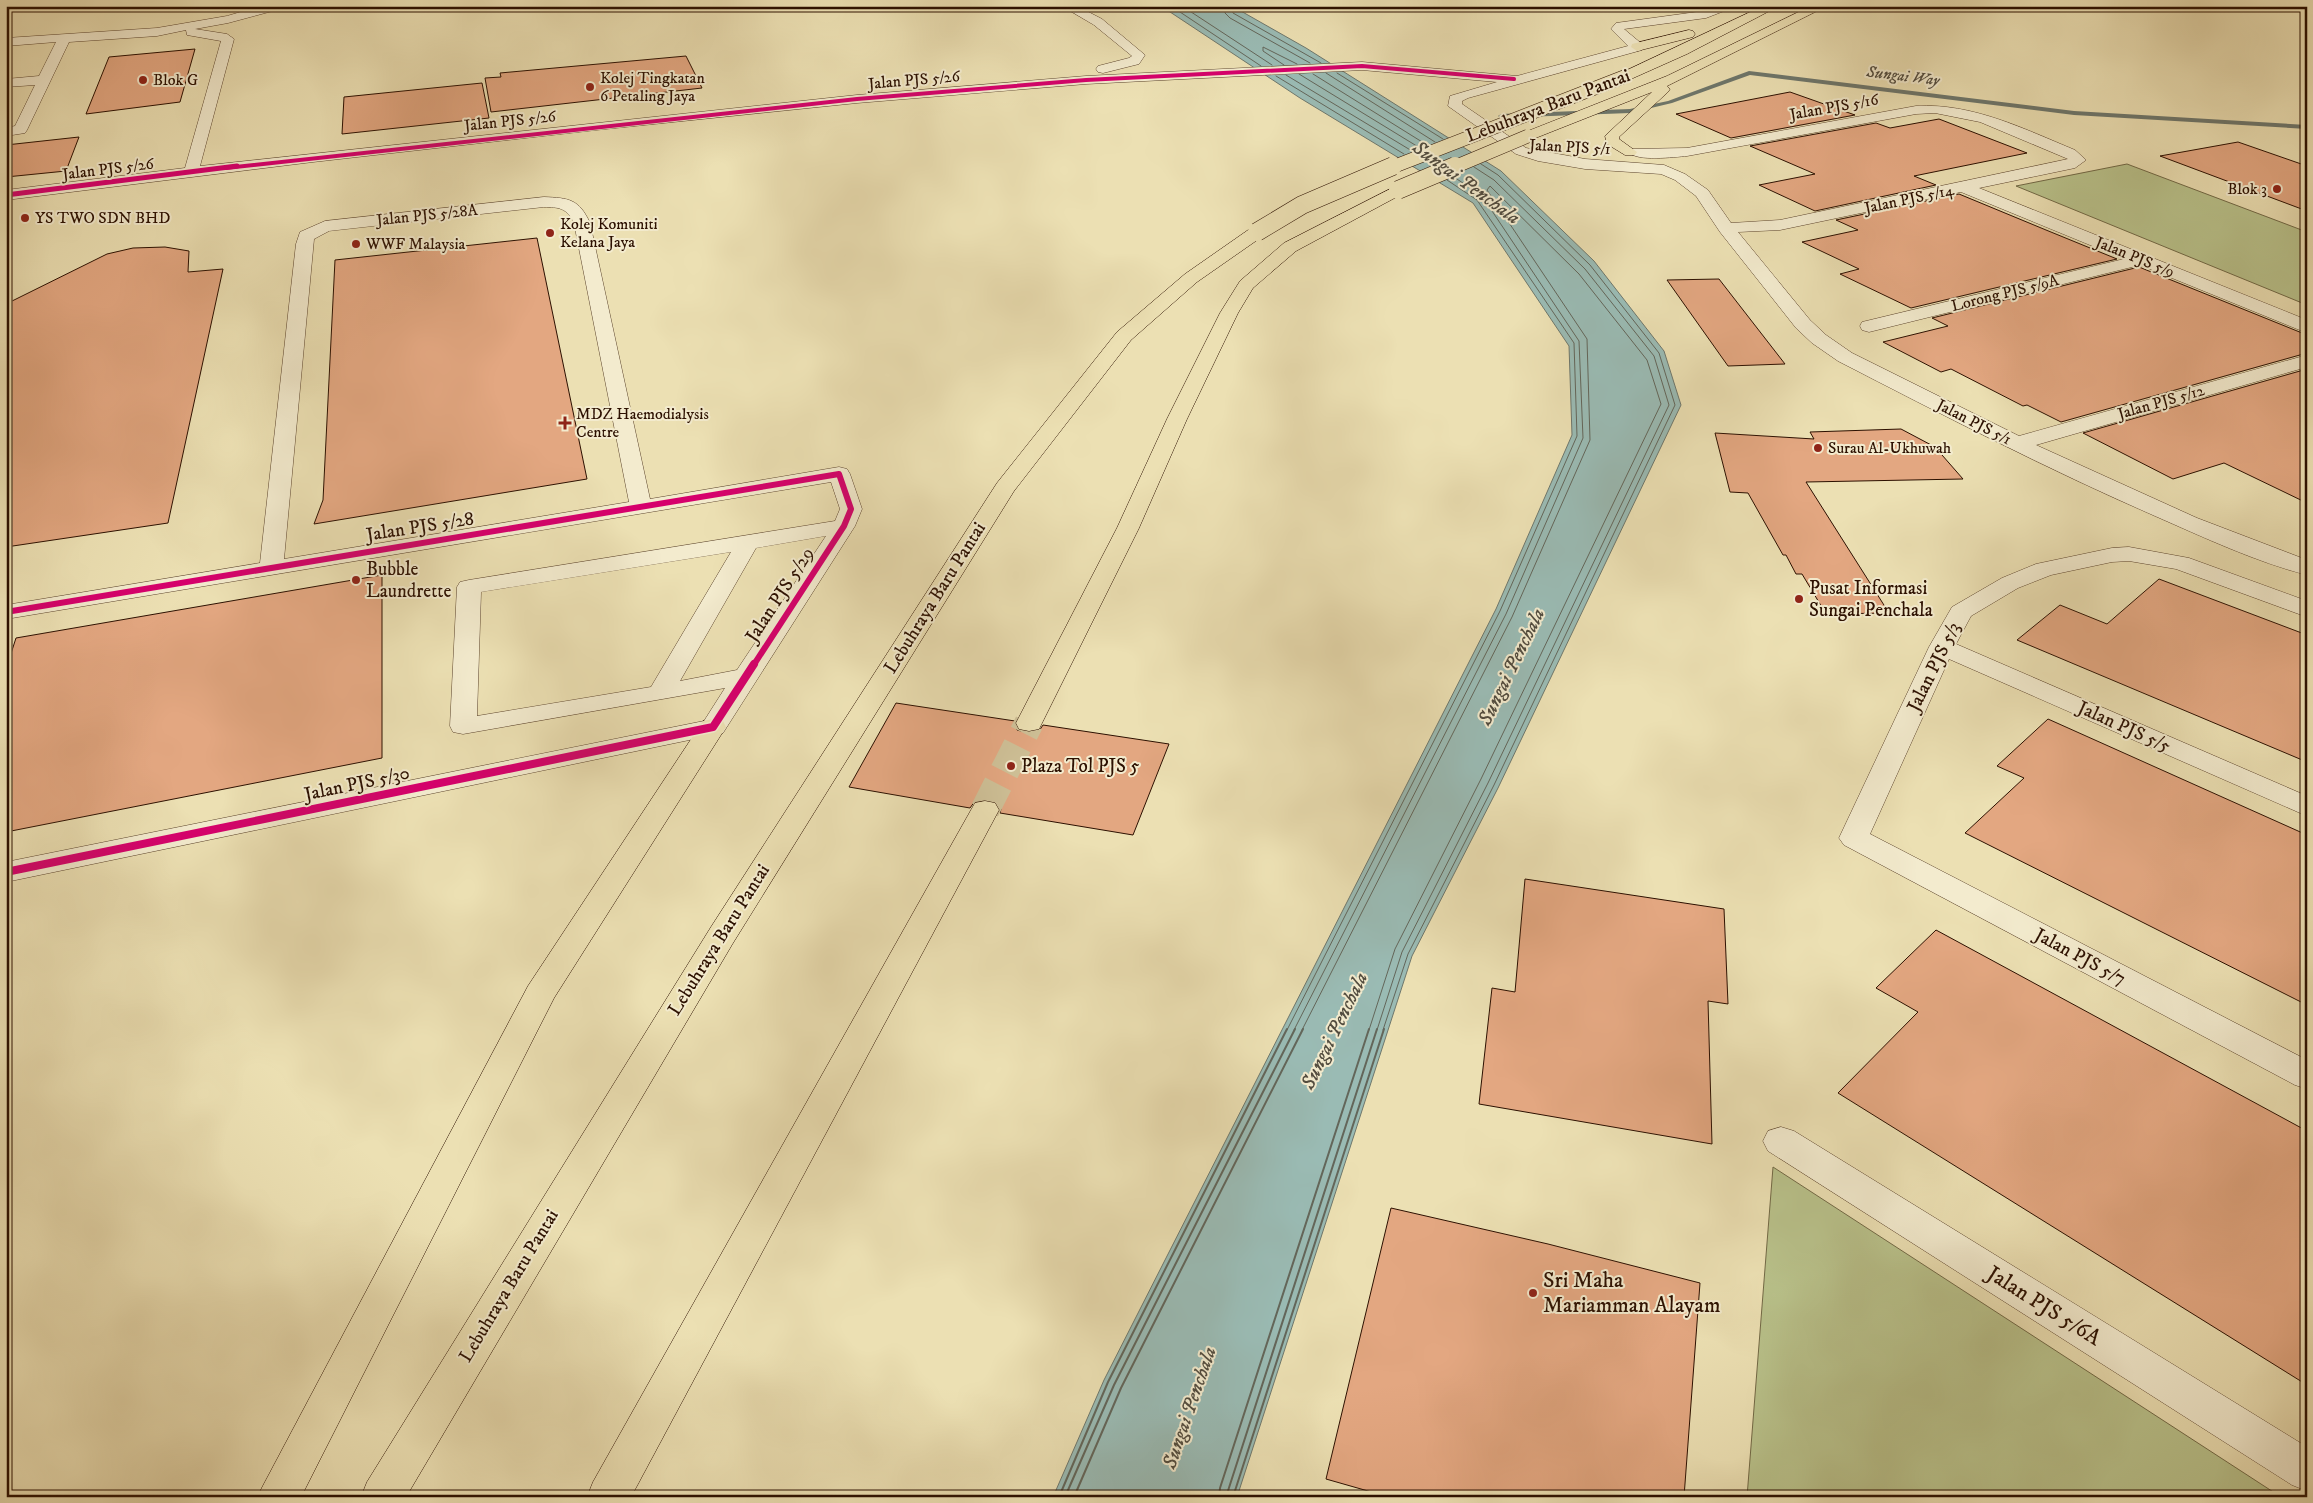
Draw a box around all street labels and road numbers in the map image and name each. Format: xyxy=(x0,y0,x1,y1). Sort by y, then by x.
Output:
street label: Lebuhraya Baru Pantai xyxy=(1463,64,1634,148)
street label: Jalan PJS 5/26 xyxy=(865,66,961,94)
street label: Jalan PJS 5/16 xyxy=(1786,89,1881,125)
street label: Jalan PJS 5/26 xyxy=(461,106,557,136)
street label: Jalan PJS 5/1 xyxy=(1527,135,1611,159)
street label: Jalan PJS 5/26 xyxy=(59,153,155,185)
street label: Jalan PJS 5/14 xyxy=(1861,180,1956,219)
street label: Jalan PJS 5/28A xyxy=(373,200,479,230)
street label: Jalan PJS 5/9 xyxy=(2091,231,2178,282)
street label: Lorong PJS 5/9A xyxy=(1949,270,2062,316)
street label: Jalan PJS 5/12 xyxy=(2113,380,2207,424)
street label: Jalan PJS 5/1 xyxy=(1931,394,2015,449)
street label: Jalan PJS 5/28 xyxy=(363,507,476,547)
street label: Lebuhraya Baru Pantai xyxy=(879,518,991,678)
street label: Jalan PJS 5/29 xyxy=(740,543,819,649)
street label: Jalan PJS 5/3 xyxy=(1902,618,1966,717)
street label: Jalan PJS 5/5 xyxy=(2072,695,2175,758)
street label: Jalan PJS 5/30 xyxy=(300,762,412,807)
street label: Lebuhraya Baru Pantai xyxy=(663,860,775,1020)
street label: Jalan PJS 5/7 xyxy=(2029,922,2130,991)
street label: Lebuhraya Baru Pantai xyxy=(454,1205,564,1367)
street label: Jalan PJS 5/6A xyxy=(1980,1259,2107,1352)

